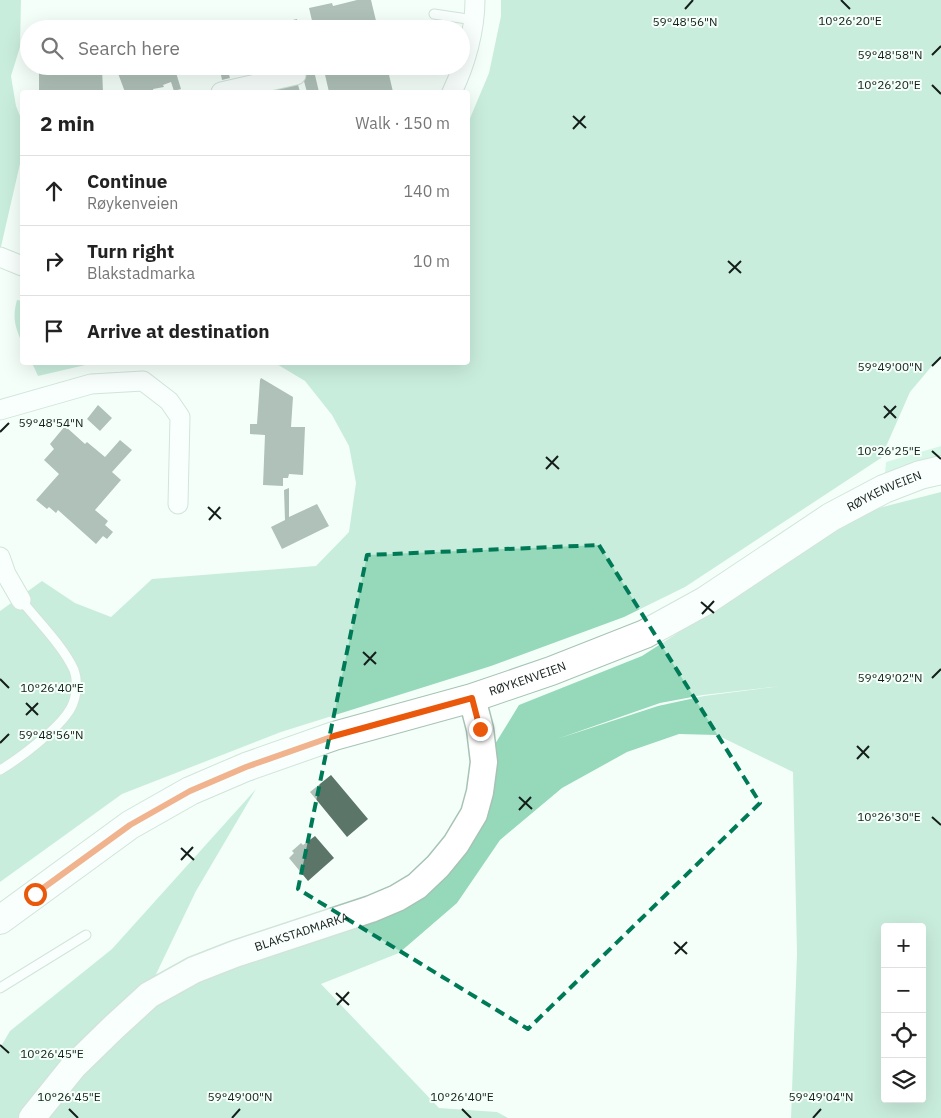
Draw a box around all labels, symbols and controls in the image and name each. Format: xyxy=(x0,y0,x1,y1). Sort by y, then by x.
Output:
text: 10°26'20"E xyxy=(818,13,882,28)
text: 59°48'56"N xyxy=(652,14,718,29)
search box xyxy=(20,20,470,75)
icon: search xyxy=(38,34,66,62)
text: Search here xyxy=(78,36,180,60)
text: 59°48'58"N xyxy=(857,47,923,62)
text: 10°26'20"E xyxy=(857,77,921,92)
text: 2 min xyxy=(40,109,95,137)
text: Walk · 150 m xyxy=(355,113,450,133)
text: Continue xyxy=(87,169,167,193)
icon: ahead xyxy=(40,177,68,205)
text: 140 m xyxy=(403,181,450,201)
text: Røykenveien xyxy=(87,193,178,213)
text: Turn right xyxy=(87,239,174,263)
icon: right xyxy=(40,247,68,275)
text: 10 m xyxy=(413,251,450,271)
text: Blakstadmarka xyxy=(87,263,195,283)
icon: arrive xyxy=(40,317,68,345)
text: Arrive at destination xyxy=(87,319,270,343)
text: 59°49'00"N xyxy=(857,359,923,374)
text: 59°48'54"N xyxy=(18,415,84,430)
text: 10°26'25"E xyxy=(857,443,921,458)
street label: RØYKENVEIEN xyxy=(844,467,923,514)
street label: RØYKENVEIEN xyxy=(487,658,568,699)
text: 59°49'02"N xyxy=(857,670,923,685)
text: 10°26'40"E xyxy=(20,680,84,695)
route end xyxy=(469,718,492,741)
text: 59°48'56"N xyxy=(18,727,84,742)
text: 10°26'30"E xyxy=(857,809,921,824)
route start xyxy=(24,883,47,906)
street label: BLAKSTADMARKA xyxy=(253,909,351,954)
map controls xyxy=(881,923,926,1103)
button: + xyxy=(881,923,926,968)
button: − xyxy=(881,968,926,1013)
button: locate xyxy=(881,1013,926,1058)
text: 10°26'45"E xyxy=(20,1046,84,1061)
button: layers xyxy=(881,1058,926,1103)
text: 10°26'45"E xyxy=(37,1089,101,1104)
text: 59°49'00"N xyxy=(207,1089,273,1104)
text: 10°26'40"E xyxy=(430,1089,494,1104)
text: 59°49'04"N xyxy=(788,1089,854,1104)

